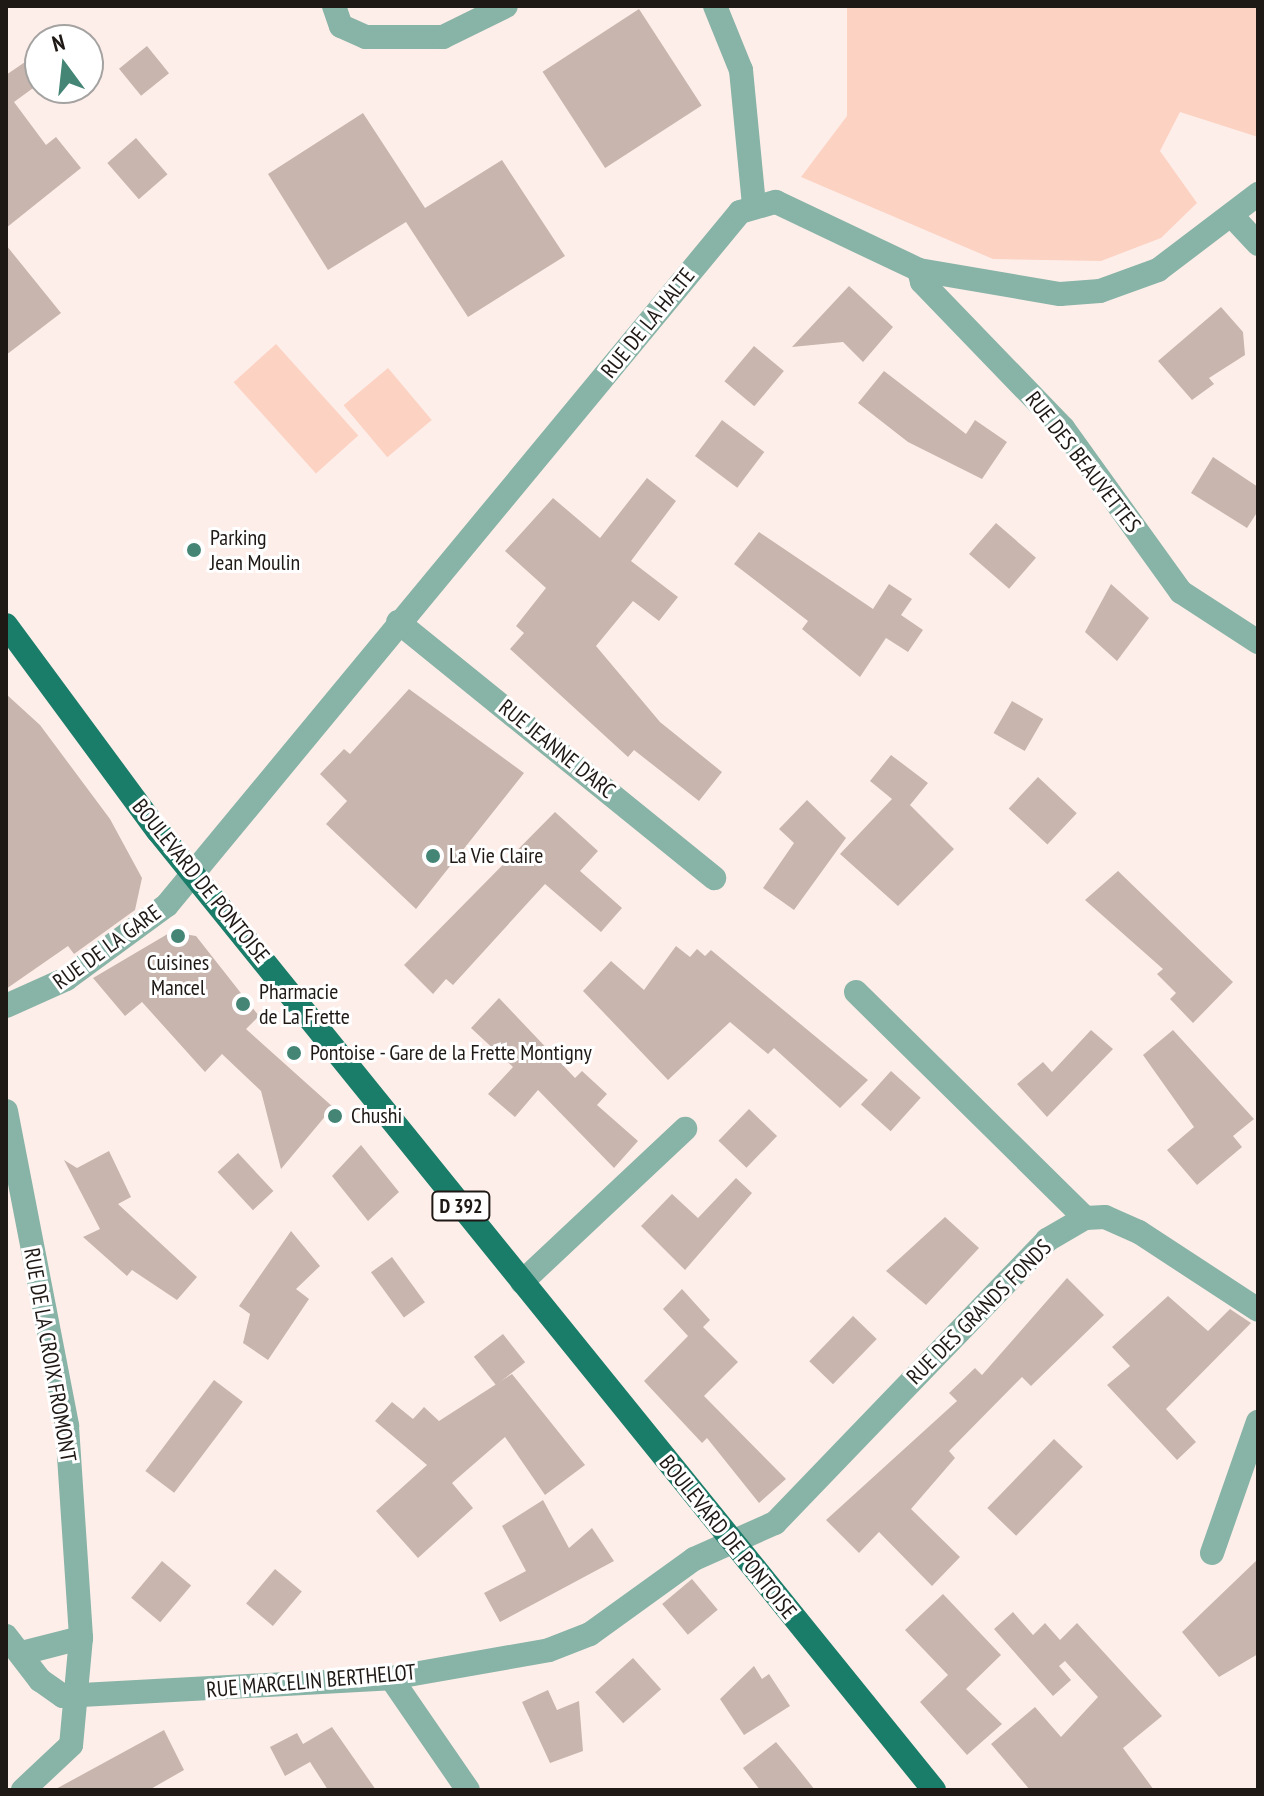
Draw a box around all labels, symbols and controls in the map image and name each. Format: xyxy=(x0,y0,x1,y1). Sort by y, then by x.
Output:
north arrow xyxy=(24,24,104,104)
text: N xyxy=(49,28,68,58)
street label: RUE DE LA HALTE xyxy=(595,262,701,384)
street label: RUE DES BEAUVETTES xyxy=(1020,386,1146,538)
place label: Parking Jean Moulin xyxy=(210,524,300,576)
marker: Parking Jean Moulin xyxy=(185,541,203,559)
street label: RUE JEANNE D'ARC xyxy=(493,694,621,804)
street label: BOULEVARD DE PONTOISE xyxy=(127,794,275,968)
place label: La Vie Claire xyxy=(449,843,544,869)
marker: La Vie Claire xyxy=(424,847,442,865)
street label: RUE DE LA GARE xyxy=(48,899,166,995)
marker: Cuisines Mancel xyxy=(169,927,187,945)
place label: Cuisines Mancel xyxy=(147,949,209,1000)
place label: Pharmacie de La Frette xyxy=(259,978,350,1030)
marker: Pharmacie de La Frette xyxy=(234,995,252,1013)
place label: Pontoise - Gare de la Frette Montigny xyxy=(310,1040,593,1066)
marker: Pontoise - Gare de la Frette Montigny xyxy=(285,1044,303,1062)
place label: Chushi xyxy=(351,1103,402,1129)
marker: Chushi xyxy=(326,1107,344,1125)
road number: D 392 xyxy=(431,1190,491,1222)
street label: RUE DES GRANDS FONDS xyxy=(901,1234,1057,1390)
street label: RUE DE LA CROIX FROMONT xyxy=(18,1245,82,1465)
street label: BOULEVARD DE PONTOISE xyxy=(654,1450,802,1624)
street label: RUE MARCELIN BERTHELOT xyxy=(205,1659,417,1703)

